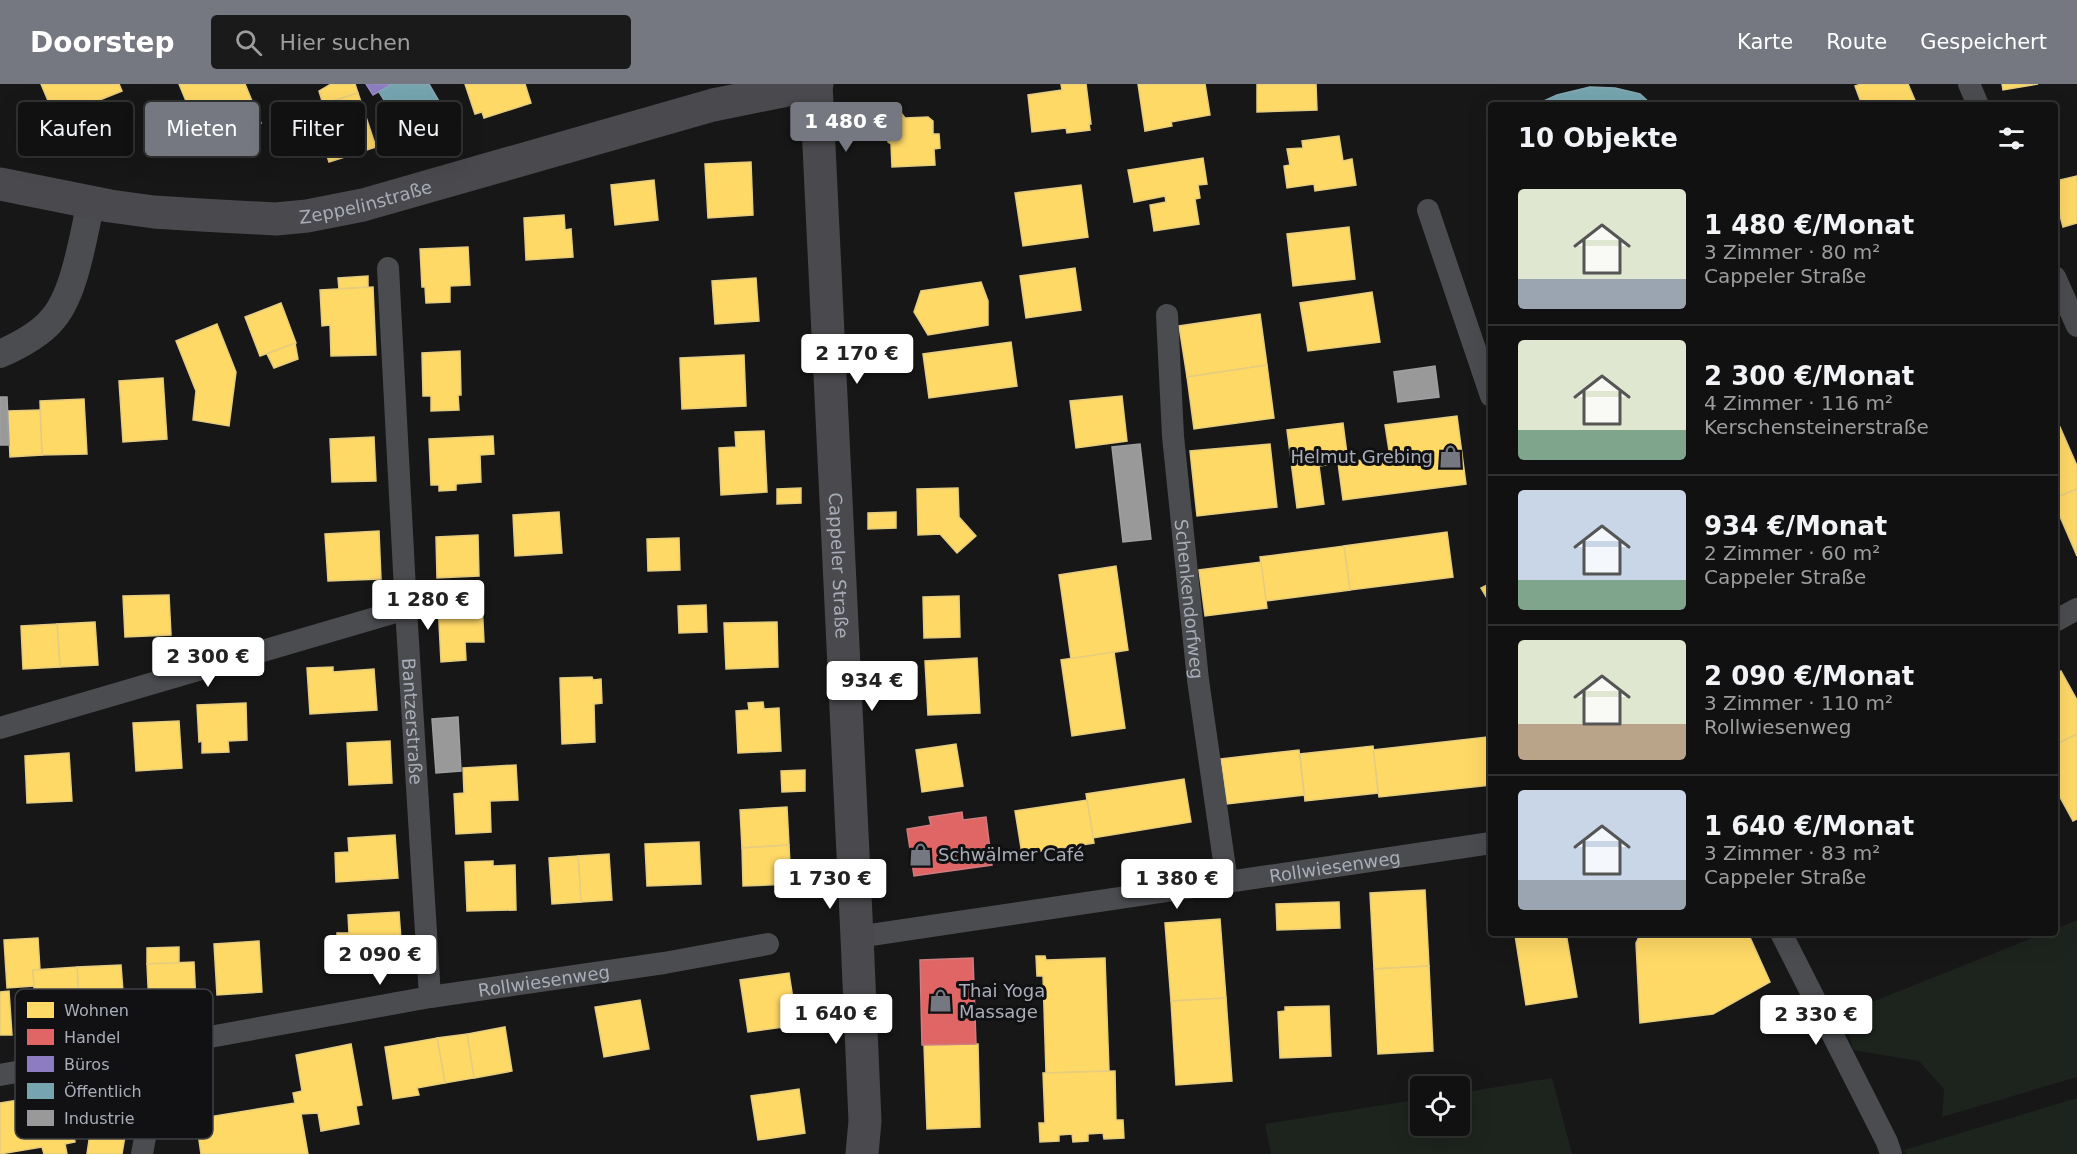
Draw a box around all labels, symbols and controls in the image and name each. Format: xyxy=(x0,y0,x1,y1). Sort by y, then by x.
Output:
search box xyxy=(211,15,631,69)
text: Doorstep xyxy=(30,26,175,59)
icon: search xyxy=(232,26,265,59)
text: Hier suchen xyxy=(280,30,411,55)
text: Karte xyxy=(1737,30,1793,54)
text: Route xyxy=(1826,30,1887,54)
text: Gespeichert xyxy=(1920,30,2047,54)
chip: Kaufen xyxy=(18,102,133,156)
chip: Mieten xyxy=(145,102,259,156)
chip: Filter xyxy=(271,102,365,156)
chip: Neu xyxy=(377,102,461,156)
pin: 1 480 € xyxy=(791,102,901,153)
text: 1 480 € xyxy=(804,109,888,133)
icon: filters xyxy=(1995,122,2028,155)
text: 10 Objekte xyxy=(1518,123,1678,153)
street label: Zeppelinstraße xyxy=(298,175,434,227)
text: 1 480 €/Monat xyxy=(1704,210,1914,240)
icon: home xyxy=(1566,213,1638,285)
text: 3 Zimmer · 80 m² xyxy=(1704,240,1880,264)
text: Cappeler Straße xyxy=(1704,264,1866,288)
pin: 2 170 € xyxy=(802,334,912,385)
text: 2 170 € xyxy=(815,341,899,365)
text: 2 300 €/Monat xyxy=(1704,361,1914,391)
icon: home xyxy=(1566,364,1638,436)
text: 4 Zimmer · 116 m² xyxy=(1704,391,1893,415)
text: Kerschensteinerstraße xyxy=(1704,415,1929,439)
shop icon: Helmut Grebing xyxy=(1438,443,1464,469)
place label: Helmut Grebing xyxy=(1290,446,1433,467)
street label: Cappeler Straße xyxy=(825,492,853,639)
text: 934 €/Monat xyxy=(1704,511,1887,541)
icon: home xyxy=(1566,514,1638,586)
street label: Schenkendorfweg xyxy=(1171,518,1208,680)
text: 2 Zimmer · 60 m² xyxy=(1704,541,1880,565)
text: Cappeler Straße xyxy=(1704,565,1866,589)
pin: 1 280 € xyxy=(373,580,483,631)
text: 1 280 € xyxy=(386,587,470,611)
pin: 2 300 € xyxy=(153,637,263,688)
text: 2 300 € xyxy=(166,644,250,668)
street label: Bantzerstraße xyxy=(399,657,427,785)
pin: 934 € xyxy=(830,661,914,712)
text: 2 090 €/Monat xyxy=(1704,661,1914,691)
icon: home xyxy=(1566,664,1638,736)
text: 934 € xyxy=(841,668,903,692)
text: 3 Zimmer · 110 m² xyxy=(1704,691,1893,715)
text: Rollwiesenweg xyxy=(1704,715,1851,739)
text: 1 640 €/Monat xyxy=(1704,811,1914,841)
icon: home xyxy=(1566,814,1638,886)
shop icon: Schwälmer Café xyxy=(907,841,933,867)
text: 3 Zimmer · 83 m² xyxy=(1704,841,1880,865)
place label: Schwälmer Café xyxy=(938,844,1084,865)
street label: Rollwiesenweg xyxy=(1268,846,1402,886)
pin: 1 730 € xyxy=(775,859,885,910)
pin: 1 380 € xyxy=(1122,859,1232,910)
text: Cappeler Straße xyxy=(1704,865,1866,889)
text: 1 730 € xyxy=(788,866,872,890)
text: 1 380 € xyxy=(1135,866,1219,890)
pin: 2 090 € xyxy=(325,935,435,986)
text: 2 090 € xyxy=(338,942,422,966)
street label: Rollwiesenweg xyxy=(477,961,611,1000)
place label: Thai Yoga Massage xyxy=(958,980,1045,1022)
shop icon: Thai Yoga Massage xyxy=(928,987,954,1013)
legend xyxy=(15,989,213,1139)
pin: 1 640 € xyxy=(781,994,891,1045)
pin: 2 330 € xyxy=(1761,995,1871,1046)
text: Wohnen xyxy=(64,1001,129,1020)
text: 1 640 € xyxy=(794,1001,878,1025)
text: 2 330 € xyxy=(1774,1002,1858,1026)
text: Handel xyxy=(64,1028,120,1047)
text: Büros xyxy=(64,1055,109,1074)
map controls xyxy=(1410,1076,1470,1136)
button: locate xyxy=(1410,1076,1470,1136)
text: Öffentlich xyxy=(64,1082,142,1101)
text: Industrie xyxy=(64,1109,135,1128)

